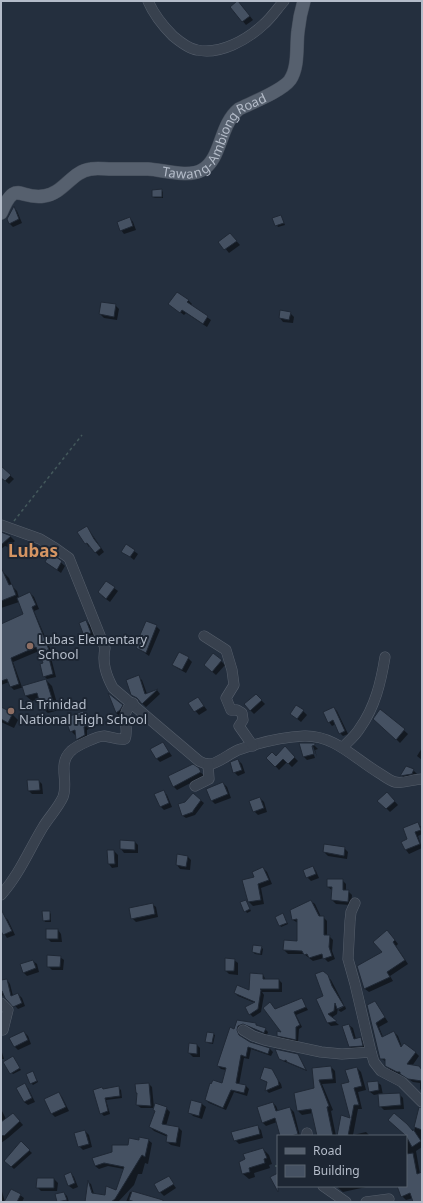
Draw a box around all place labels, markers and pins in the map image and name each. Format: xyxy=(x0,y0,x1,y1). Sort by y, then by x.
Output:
place label: Lubas Elementary School xyxy=(38,630,148,663)
marker: Lubas Elementary School xyxy=(25,641,35,651)
place label: La Trinidad National High School xyxy=(19,695,147,728)
marker: La Trinidad National High School xyxy=(6,706,16,716)

